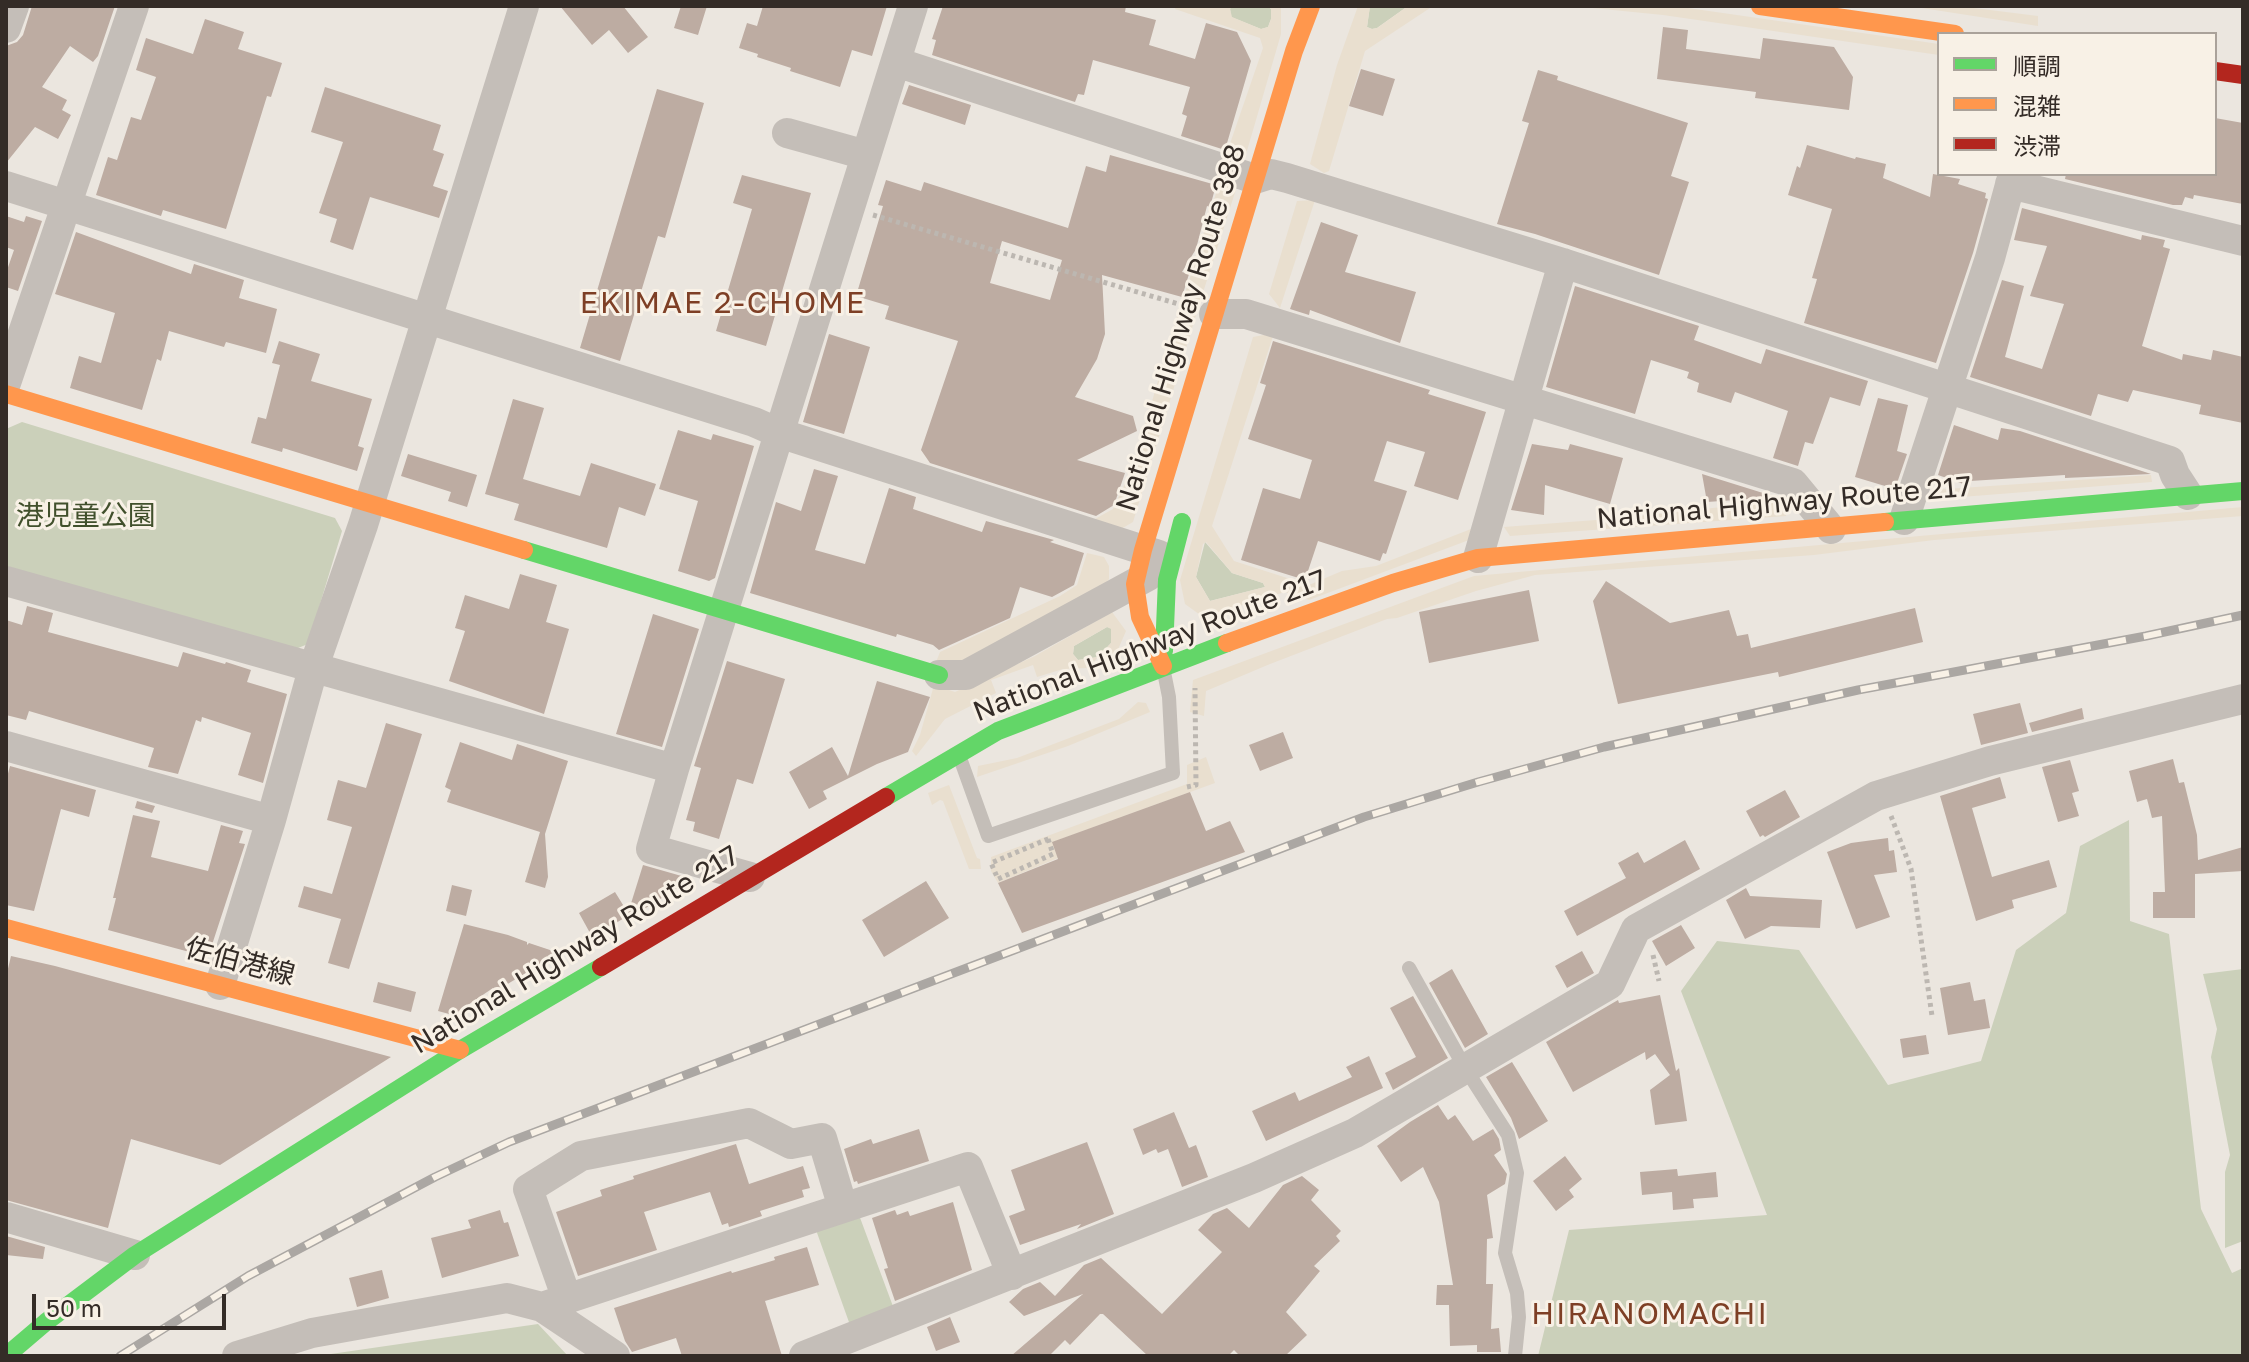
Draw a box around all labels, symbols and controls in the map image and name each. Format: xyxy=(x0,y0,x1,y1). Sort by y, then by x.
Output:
legend xyxy=(1937,32,2217,176)
text: 順調 xyxy=(2013,51,2061,80)
text: 混雑 xyxy=(2013,91,2061,120)
text: 渋滞 xyxy=(2013,131,2061,160)
street label: National Highway Route 388 xyxy=(1109,141,1253,515)
district label: EKIMAE 2-CHOME xyxy=(580,285,866,321)
street label: National Highway Route 217 xyxy=(1595,470,1973,536)
park label: 港児童公園 xyxy=(16,499,156,533)
street label: National Highway Route 217 xyxy=(969,563,1331,729)
street label: National Highway Route 217 xyxy=(405,839,745,1061)
street label: 佐伯港線 xyxy=(182,931,298,993)
scale bar xyxy=(36,1278,230,1328)
text: 50 m xyxy=(46,1293,102,1322)
district label: HIRANOMACHI xyxy=(1531,1296,1769,1332)

